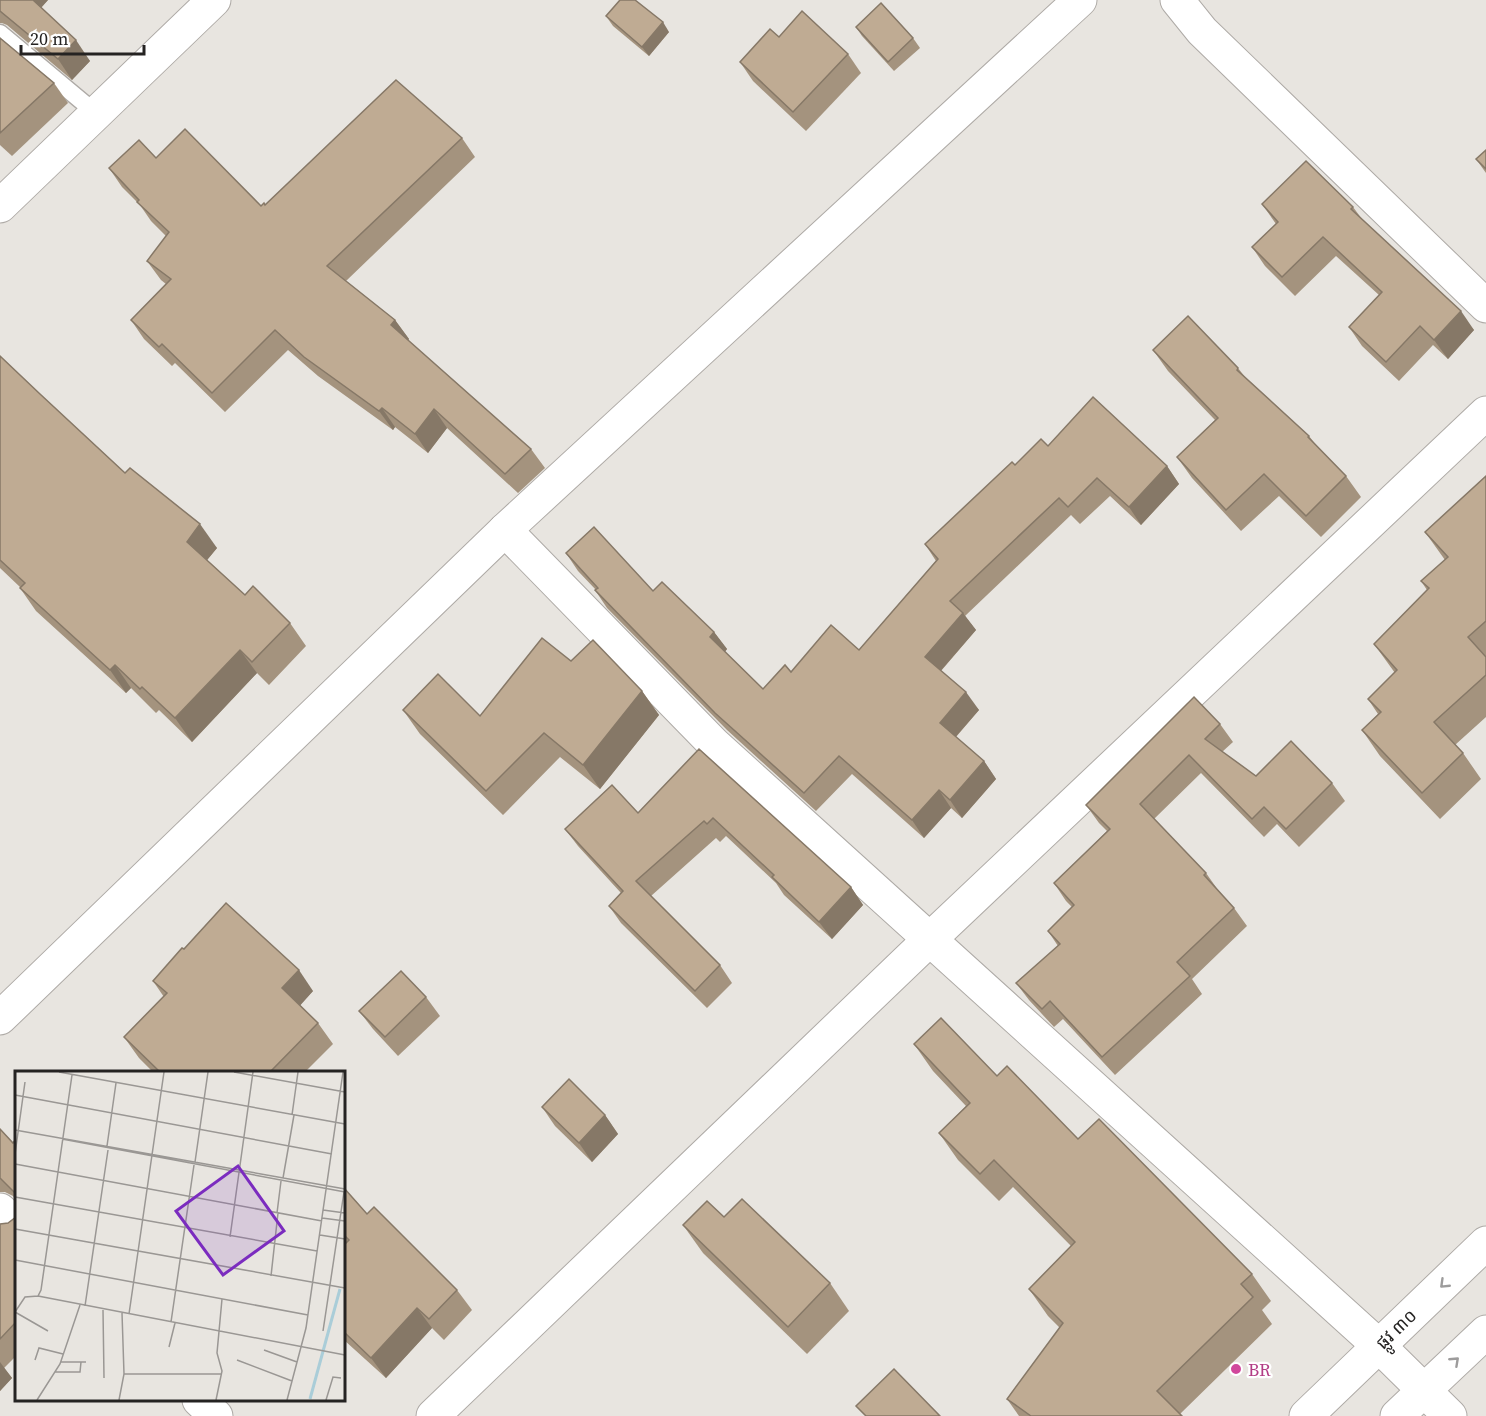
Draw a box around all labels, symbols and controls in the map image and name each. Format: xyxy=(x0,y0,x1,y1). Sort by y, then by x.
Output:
scale bar xyxy=(21,18,144,56)
text: 20 m xyxy=(30,26,68,51)
inset map xyxy=(15,1071,345,1401)
one-way arrow xyxy=(1440,1276,1451,1287)
street label: ផ្លូវ ៣០ xyxy=(1370,1303,1425,1358)
place label: BR xyxy=(1248,1357,1271,1382)
one-way arrow xyxy=(1448,1357,1458,1368)
marker: BR xyxy=(1229,1362,1243,1376)

